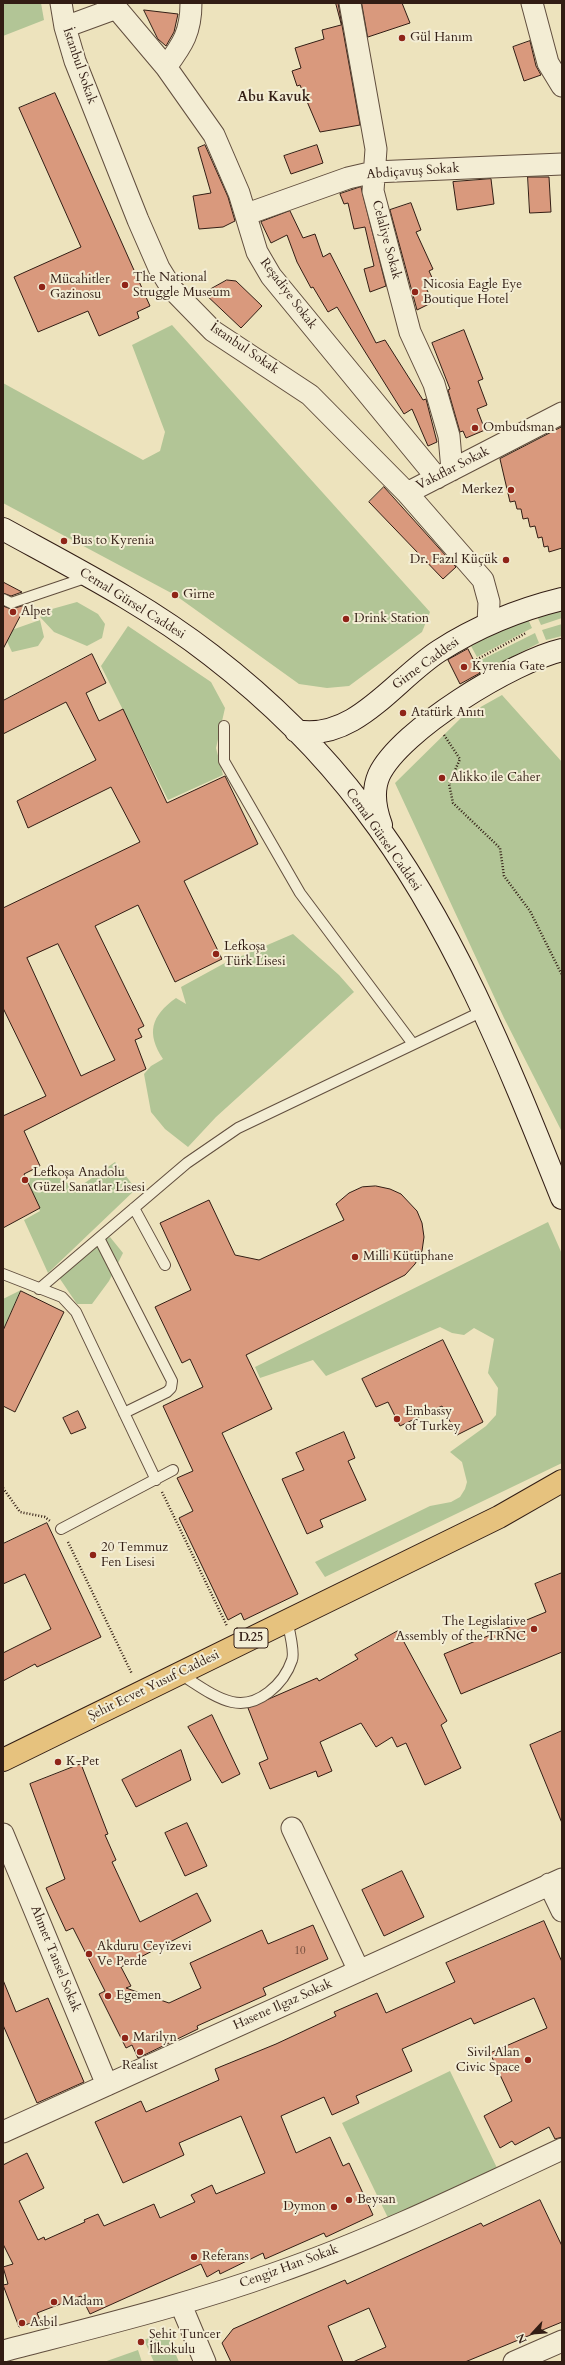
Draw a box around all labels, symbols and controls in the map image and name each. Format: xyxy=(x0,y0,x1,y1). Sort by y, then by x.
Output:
street label: İstanbul Sokak xyxy=(59,26,99,106)
place label: Gül Hanım xyxy=(410,30,473,46)
marker: Gül Hanım xyxy=(397,33,407,43)
district label: Abu Kavuk xyxy=(237,90,311,106)
street label: Abdiçavuş Sokak xyxy=(366,161,460,183)
street label: Celaliye Sokak xyxy=(368,199,404,281)
street label: Reşadiye Sokak xyxy=(256,255,320,333)
place label: The National Struggle Museum xyxy=(133,270,231,301)
place label: Mücahitler Gazinosu xyxy=(50,272,110,303)
place label: Nicosia Eagle Eye Boutique Hotel xyxy=(423,277,522,308)
marker: The National Struggle Museum xyxy=(120,280,130,290)
marker: Mücahitler Gazinosu xyxy=(37,282,47,292)
marker: Nicosia Eagle Eye Boutique Hotel xyxy=(410,287,420,297)
street label: İstanbul Sokak xyxy=(207,320,281,378)
place label: Ombudsman xyxy=(483,420,555,436)
marker: Ombudsman xyxy=(470,423,480,433)
street label: Vakıflar Sokak xyxy=(414,444,492,494)
place label: Merkez xyxy=(461,482,503,498)
marker: Merkez xyxy=(506,485,516,495)
place label: Bus to Kyrenia xyxy=(72,533,154,549)
marker: Bus to Kyrenia xyxy=(59,536,69,546)
place label: Dr. Fazıl Küçük xyxy=(410,552,498,568)
marker: Dr. Fazıl Küçük xyxy=(501,555,511,565)
street label: Cemal Gürsel Caddesi xyxy=(76,565,188,643)
place label: Girne xyxy=(183,587,215,603)
marker: Girne xyxy=(170,590,180,600)
place label: Alpet xyxy=(21,604,50,620)
marker: Alpet xyxy=(8,607,18,617)
place label: Drink Station xyxy=(354,611,429,627)
marker: Drink Station xyxy=(341,614,351,624)
street label: Girne Caddesi xyxy=(390,635,462,693)
place label: Kyrenia Gate xyxy=(472,659,545,675)
marker: Kyrenia Gate xyxy=(459,662,469,672)
place label: Atatürk Anıtı xyxy=(411,705,484,721)
marker: Atatürk Anıtı xyxy=(398,708,408,718)
place label: Alikko ile Caher xyxy=(450,770,540,786)
marker: Alikko ile Caher xyxy=(437,773,447,783)
street label: Cemal Gürsel Caddesi xyxy=(342,786,424,894)
place label: Lefkoşa Türk Lisesi xyxy=(224,939,286,970)
marker: Lefkoşa Türk Lisesi xyxy=(211,949,221,959)
place label: Lefkoşa Anadolu Güzel Sanatlar Lisesi xyxy=(33,1165,145,1196)
marker: Lefkoşa Anadolu Güzel Sanatlar Lisesi xyxy=(20,1175,30,1185)
place label: Milli Kütüphane xyxy=(363,1249,454,1265)
marker: Milli Kütüphane xyxy=(350,1252,360,1262)
place label: Embassy of Turkey xyxy=(405,1404,461,1435)
marker: Embassy of Turkey xyxy=(392,1414,402,1424)
place label: 20 Temmuz Fen Lisesi xyxy=(101,1540,168,1571)
marker: 20 Temmuz Fen Lisesi xyxy=(88,1550,98,1560)
place label: The Legislative Assembly of the TRNC xyxy=(396,1614,526,1645)
marker: The Legislative Assembly of the TRNC xyxy=(529,1624,539,1634)
road number: D.25 xyxy=(234,1628,268,1648)
street label: Şehit Ecvet Yusuf Caddesi xyxy=(86,1647,222,1725)
place label: K-Pet xyxy=(66,1754,99,1770)
marker: K-Pet xyxy=(53,1757,63,1767)
street label: Ahmet Tansel Sokak xyxy=(27,1903,83,2015)
place label: Akduru Ceyïzevi Ve Perde xyxy=(97,1939,192,1970)
house number: 10 xyxy=(294,1944,306,1958)
marker: Akduru Ceyïzevi Ve Perde xyxy=(84,1949,94,1959)
street label: Hasene Ilgaz Sokak xyxy=(231,1976,335,2034)
place label: Egemen xyxy=(116,1988,162,2004)
marker: Egemen xyxy=(103,1991,113,2001)
place label: Marilyn xyxy=(133,2030,177,2046)
marker: Marilyn xyxy=(120,2033,130,2043)
place label: Sivil Alan Civic Space xyxy=(456,2045,520,2076)
marker: Realist xyxy=(135,2047,145,2057)
marker: Sivil Alan Civic Space xyxy=(523,2055,533,2065)
place label: Realist xyxy=(122,2058,158,2074)
place label: Beysan xyxy=(357,2192,396,2208)
marker: Beysan xyxy=(344,2195,354,2205)
place label: Dymon xyxy=(283,2199,326,2215)
marker: Dymon xyxy=(329,2202,339,2212)
street label: Cengiz Han Sokak xyxy=(238,2242,340,2292)
place label: Referans xyxy=(202,2249,249,2265)
marker: Referans xyxy=(189,2252,199,2262)
place label: Madam xyxy=(62,2294,103,2310)
marker: Madam xyxy=(49,2297,59,2307)
north arrow xyxy=(513,2313,553,2353)
place label: Asbil xyxy=(30,2315,58,2331)
marker: Asbil xyxy=(17,2318,27,2328)
place label: Şehit Tuncer İlkokulu xyxy=(149,2327,220,2358)
text: N xyxy=(513,2331,531,2346)
marker: Şehit Tuncer İlkokulu xyxy=(136,2337,146,2347)

